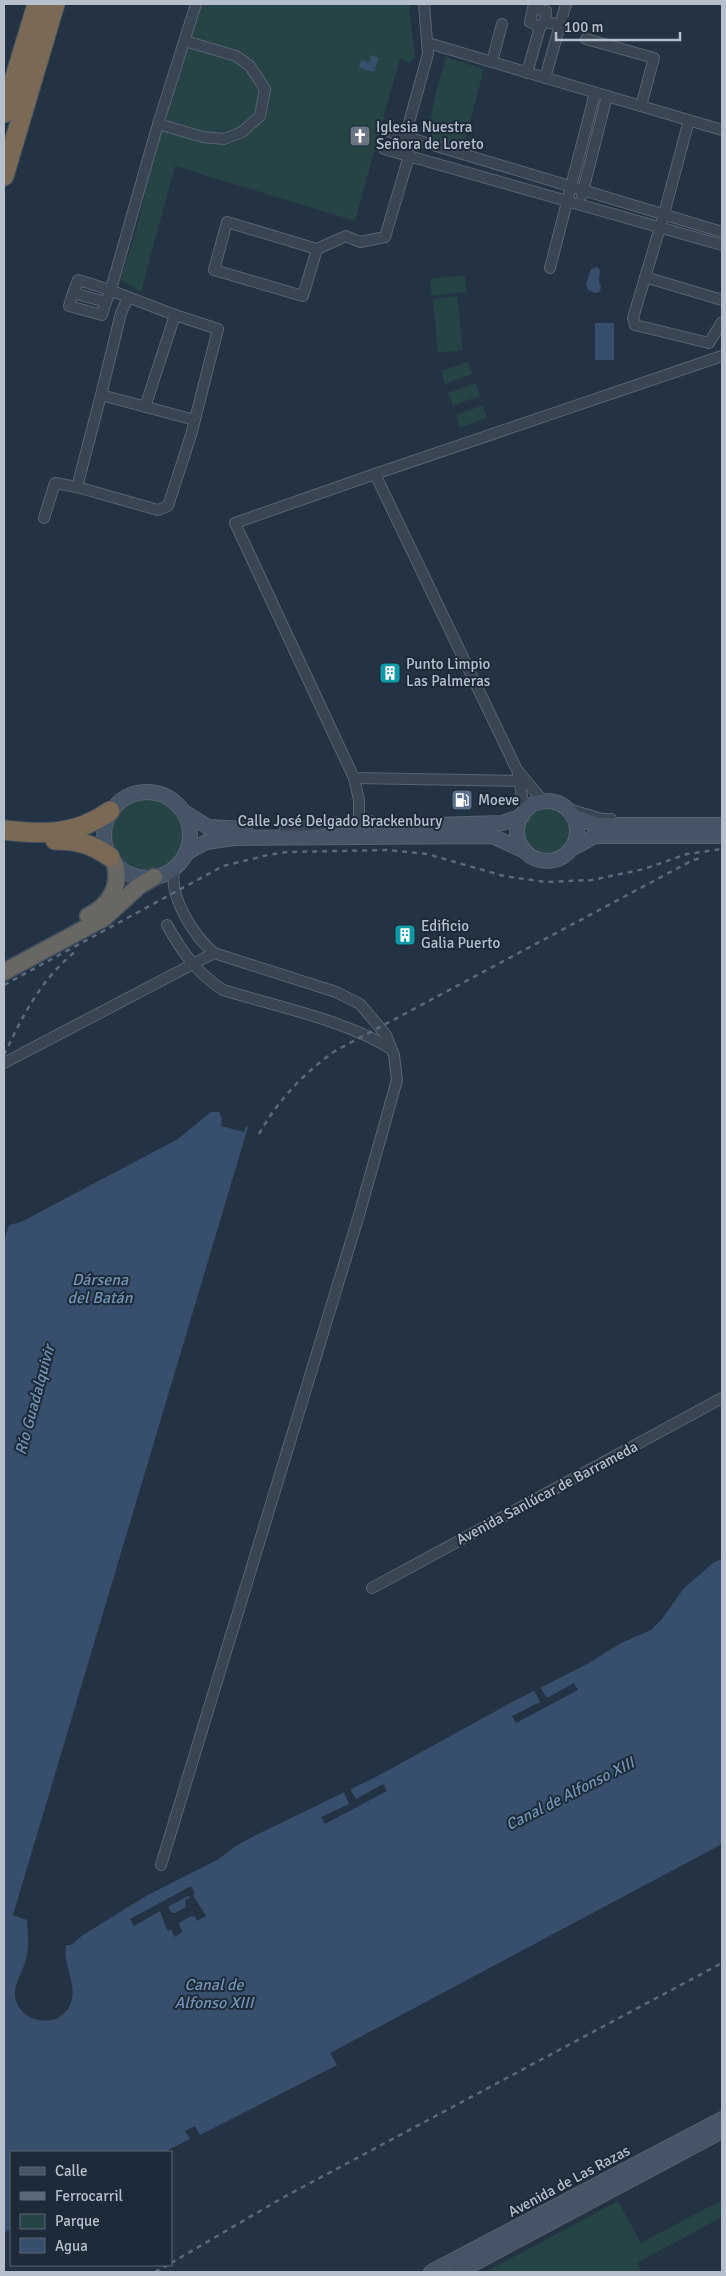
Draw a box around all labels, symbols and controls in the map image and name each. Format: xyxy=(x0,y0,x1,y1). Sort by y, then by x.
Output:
scale bar xyxy=(556,10,680,42)
text: 100 m xyxy=(564,18,604,36)
place label: Iglesia Nuestra Señora de Loreto xyxy=(376,118,484,153)
church icon: Iglesia Nuestra Señora de Loreto xyxy=(348,124,372,148)
place label: Punto Limpio Las Palmeras xyxy=(406,655,491,690)
building icon: Punto Limpio Las Palmeras xyxy=(378,661,402,685)
fuel station icon: Moeve xyxy=(450,788,474,812)
place label: Moeve xyxy=(478,791,519,809)
street label: Calle José Delgado Brackenbury xyxy=(238,812,442,830)
place label: Edificio Galia Puerto xyxy=(421,917,500,952)
building icon: Edificio Galia Puerto xyxy=(393,923,417,947)
water label: Dársena del Batán xyxy=(68,1270,134,1308)
water label: Río Guadalquivir xyxy=(11,1341,60,1457)
street label: Avenida Sanlúcar de Barrameda xyxy=(453,1437,641,1549)
water label: Canal de Alfonso XIII xyxy=(502,1752,639,1835)
water label: Canal de Alfonso XIII xyxy=(175,1975,255,2013)
street label: Avenida de Las Razas xyxy=(505,2141,633,2221)
legend xyxy=(10,2151,172,2266)
text: Calle xyxy=(55,2162,88,2180)
text: Ferrocarril xyxy=(55,2187,123,2205)
text: Parque xyxy=(55,2212,100,2230)
text: Agua xyxy=(55,2237,88,2255)

